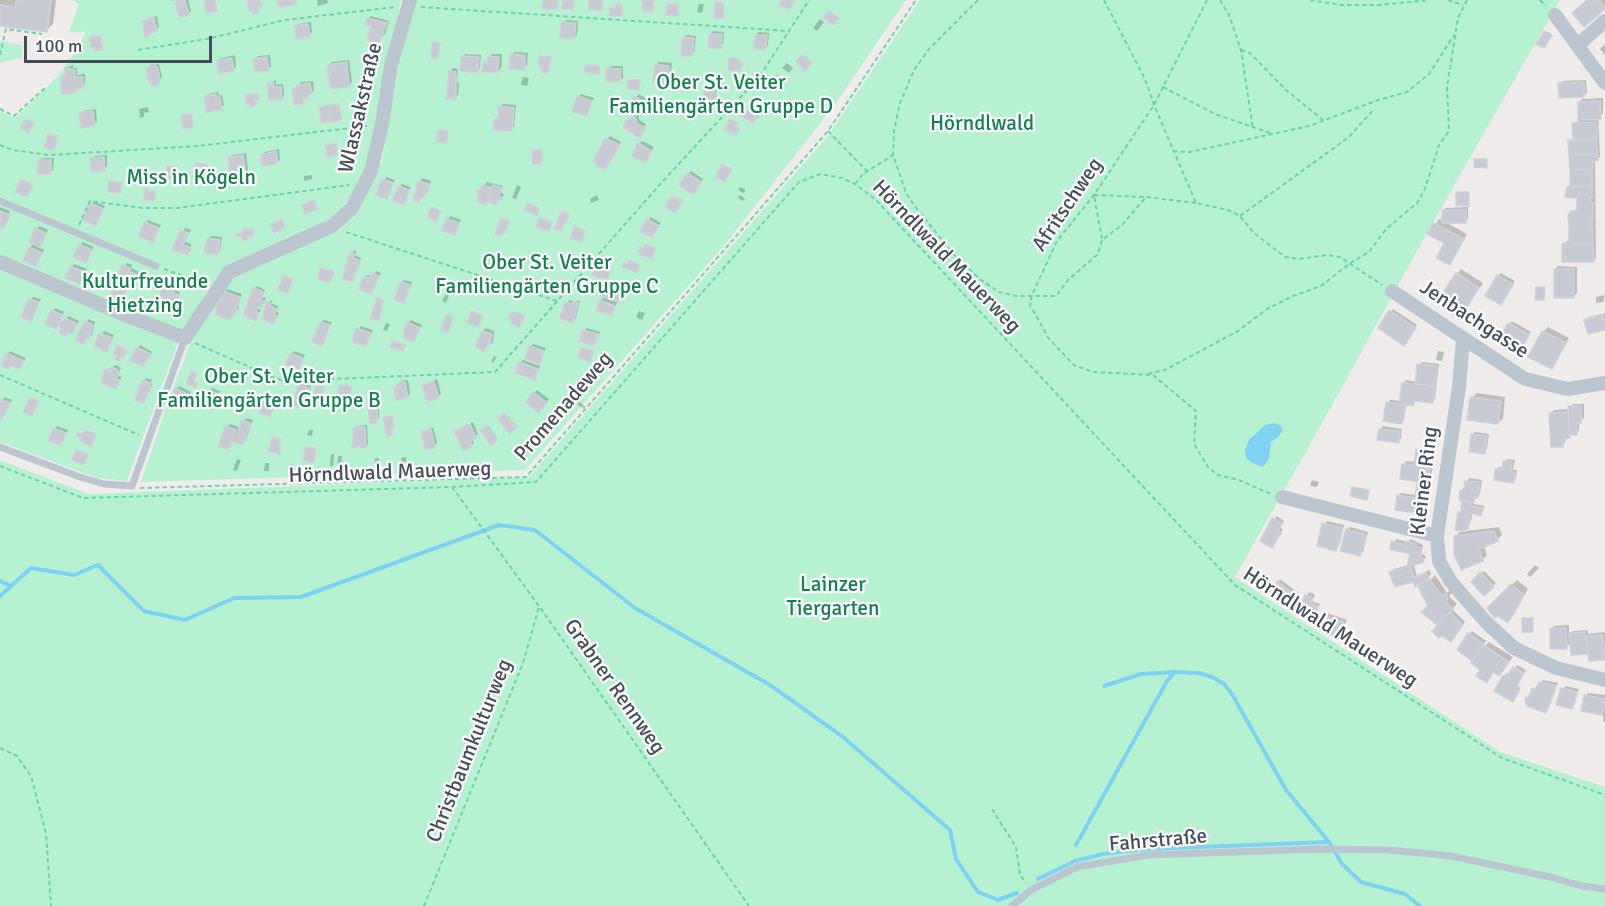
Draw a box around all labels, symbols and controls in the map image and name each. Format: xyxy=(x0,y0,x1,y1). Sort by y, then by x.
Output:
scale bar xyxy=(27,24,214,62)
text: 100 m xyxy=(35,35,82,57)
street label: Wlassakstraße xyxy=(334,41,388,175)
park label: Ober St. Veiter Familiengärten Gruppe D xyxy=(609,70,833,120)
park label: Hörndlwald xyxy=(930,111,1034,137)
street label: Afritschweg xyxy=(1027,153,1109,257)
park label: Miss in Kögeln xyxy=(126,165,256,191)
street label: Hörndlwald Mauerweg xyxy=(866,175,1026,339)
park label: Ober St. Veiter Familiengärten Gruppe C xyxy=(435,250,659,300)
park label: Kulturfreunde Hietzing xyxy=(82,269,208,319)
street label: Jenbachgasse xyxy=(1415,275,1533,365)
street label: Promenadeweg xyxy=(510,347,618,467)
park label: Ober St. Veiter Familiengärten Gruppe B xyxy=(157,364,381,414)
street label: Kleiner Ring xyxy=(1406,425,1444,537)
street label: Hörndlwald Mauerweg xyxy=(288,457,492,489)
street label: Hörndlwald Mauerweg xyxy=(1238,562,1422,694)
park label: Lainzer Tiergarten xyxy=(786,572,880,622)
street label: Grabner Rennweg xyxy=(558,615,670,759)
street label: Christbaumkulturweg xyxy=(422,656,518,846)
street label: Fahrstraße xyxy=(1108,824,1208,858)

